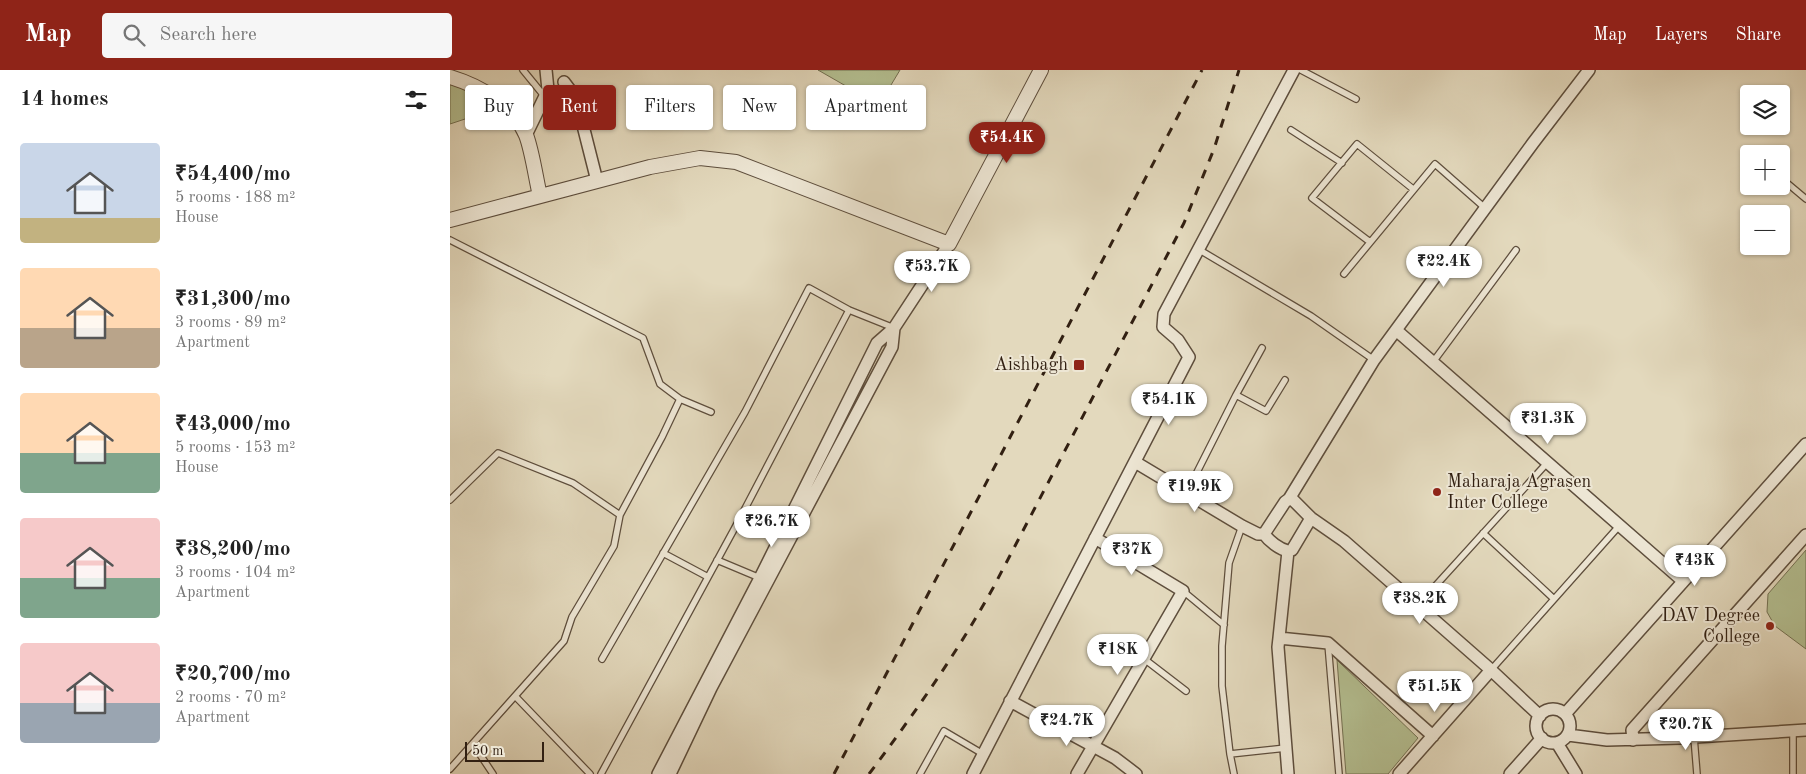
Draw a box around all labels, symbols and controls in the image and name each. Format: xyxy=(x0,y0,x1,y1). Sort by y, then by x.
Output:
search box xyxy=(102,13,452,58)
icon: search xyxy=(120,21,148,49)
text: Map xyxy=(25,23,72,47)
text: Search here xyxy=(160,26,257,45)
text: Map xyxy=(1593,26,1627,44)
text: Layers xyxy=(1655,26,1707,44)
text: Share xyxy=(1735,26,1781,44)
chip: Buy xyxy=(465,85,533,130)
chip: Rent xyxy=(543,85,616,130)
chip: Filters xyxy=(626,85,713,130)
chip: New xyxy=(723,85,796,130)
chip: Apartment xyxy=(806,85,926,130)
map controls xyxy=(1740,85,1790,255)
button: layers xyxy=(1740,85,1790,135)
icon: filters xyxy=(402,86,430,114)
text: 14 homes xyxy=(20,89,108,110)
pin: ₹54.4K xyxy=(966,122,1048,164)
text: ₹54.4K xyxy=(980,130,1034,146)
button: + xyxy=(1740,145,1790,195)
icon: home xyxy=(60,163,120,223)
text: ₹54,400/mo xyxy=(175,164,291,185)
text: 5 rooms · 188 m² xyxy=(175,190,295,206)
button: − xyxy=(1740,205,1790,255)
text: House xyxy=(175,210,218,226)
pin: ₹22.4K xyxy=(1403,246,1485,288)
pin: ₹53.7K xyxy=(891,250,973,293)
text: ₹22.4K xyxy=(1417,254,1471,270)
text: ₹53.7K xyxy=(905,259,959,275)
icon: home xyxy=(60,288,120,348)
text: ₹31,300/mo xyxy=(175,289,291,310)
text: 3 rooms · 89 m² xyxy=(175,315,286,331)
text: Apartment xyxy=(175,335,250,351)
place label: Aishbagh xyxy=(994,356,1068,374)
marker: Aishbagh xyxy=(1072,358,1086,372)
pin: ₹54.1K xyxy=(1128,384,1210,426)
text: ₹54.1K xyxy=(1142,392,1196,408)
pin: ₹31.3K xyxy=(1507,402,1589,445)
text: ₹31.3K xyxy=(1521,411,1575,427)
icon: home xyxy=(60,413,120,473)
text: ₹43,000/mo xyxy=(175,414,291,435)
text: 5 rooms · 153 m² xyxy=(175,440,295,456)
text: House xyxy=(175,460,218,476)
pin: ₹19.9K xyxy=(1154,470,1236,513)
place label: Maharaja Agrasen Inter College xyxy=(1447,473,1591,512)
text: ₹19.9K xyxy=(1168,479,1222,495)
marker: Maharaja Agrasen Inter College xyxy=(1431,486,1443,498)
pin: ₹26.7K xyxy=(731,506,813,548)
text: ₹26.7K xyxy=(745,514,799,530)
pin: ₹37K xyxy=(1102,534,1162,576)
icon: home xyxy=(60,538,120,598)
text: ₹38,200/mo xyxy=(175,539,291,560)
text: ₹37K xyxy=(1112,542,1152,558)
pin: ₹43K xyxy=(1665,544,1725,587)
text: ₹43K xyxy=(1675,553,1715,569)
text: 3 rooms · 104 m² xyxy=(175,565,295,581)
pin: ₹38.2K xyxy=(1379,582,1461,625)
text: Apartment xyxy=(175,585,250,601)
text: ₹38.2K xyxy=(1393,591,1447,607)
place label: DAV Degree College xyxy=(1661,607,1760,646)
marker: DAV Degree College xyxy=(1764,620,1776,632)
pin: ₹18K xyxy=(1088,634,1148,676)
text: ₹18K xyxy=(1098,642,1138,658)
icon: home xyxy=(60,663,120,723)
text: ₹20,700/mo xyxy=(175,664,291,685)
pin: ₹51.5K xyxy=(1394,670,1476,713)
text: ₹51.5K xyxy=(1408,679,1462,695)
text: 2 rooms · 70 m² xyxy=(175,690,286,706)
pin: ₹24.7K xyxy=(1026,704,1108,747)
pin: ₹20.7K xyxy=(1645,708,1727,751)
text: Apartment xyxy=(175,710,250,726)
text: ₹24.7K xyxy=(1040,713,1094,729)
text: ₹20.7K xyxy=(1659,717,1713,733)
scale bar xyxy=(465,739,544,762)
text: 50 m xyxy=(472,744,503,758)

